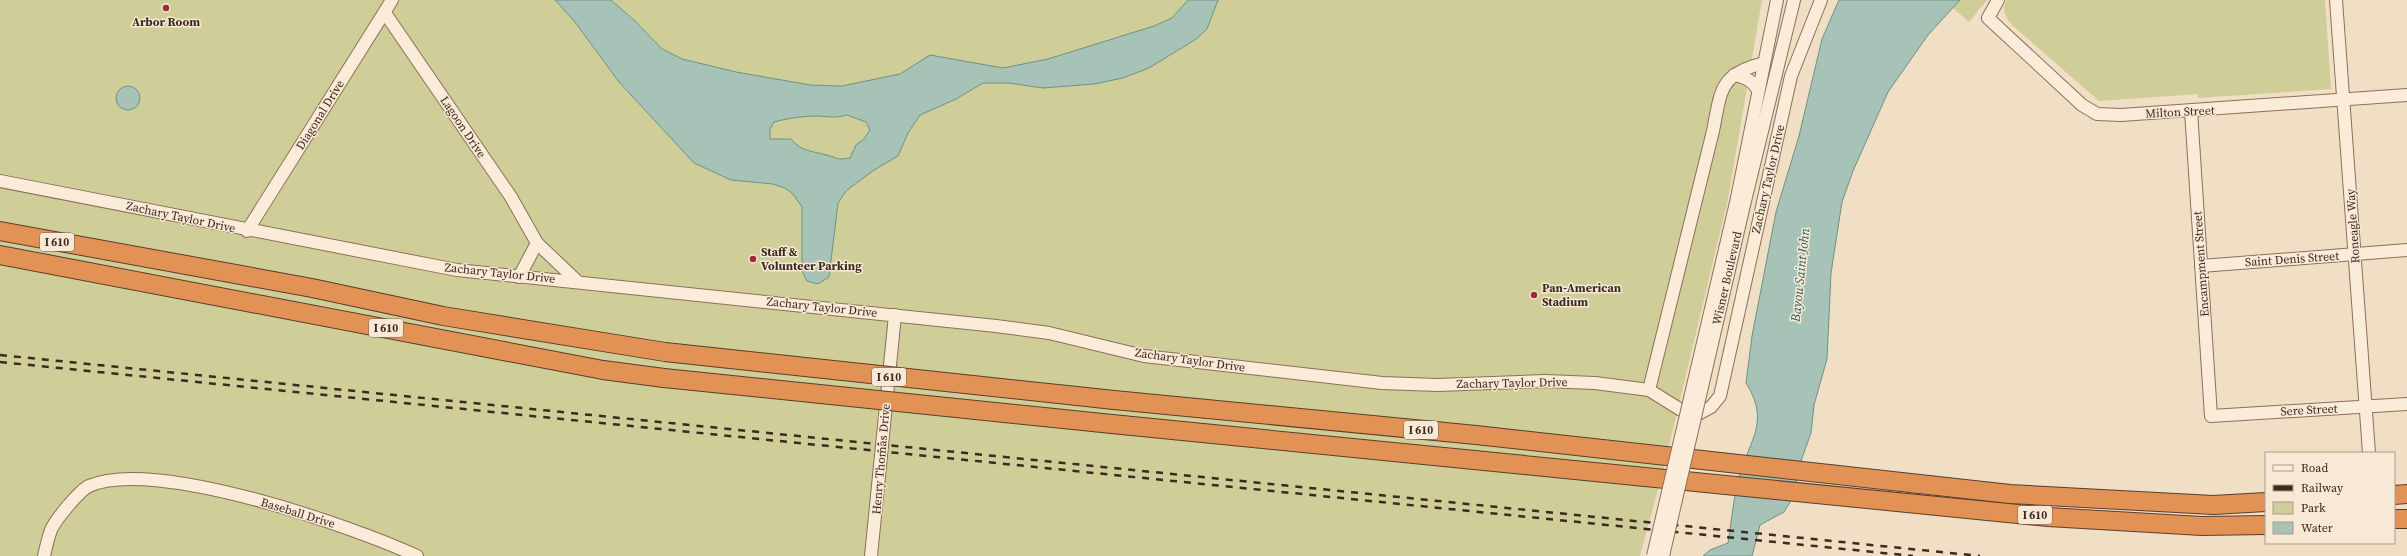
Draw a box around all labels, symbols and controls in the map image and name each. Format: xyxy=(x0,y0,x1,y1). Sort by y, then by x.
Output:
marker: Arbor Room xyxy=(161,3,171,13)
place label: Arbor Room xyxy=(132,14,200,30)
street label: Diagonal Drive xyxy=(292,77,348,153)
street label: Lagoon Drive xyxy=(436,93,490,161)
street label: Milton Street xyxy=(2145,102,2215,122)
street label: Zachary Taylor Drive xyxy=(1748,123,1788,235)
street label: Roneagle Way xyxy=(2342,187,2364,264)
street label: Zachary Taylor Drive xyxy=(125,198,237,236)
street label: Encampment Street xyxy=(2189,211,2213,317)
water label: Bayou Saint John xyxy=(1787,227,1813,324)
street label: Wisner Boulevard xyxy=(1708,229,1746,326)
road number: I 610 xyxy=(40,233,74,251)
place label: Staff & Volunteer Parking xyxy=(761,244,862,274)
street label: Saint Denis Street xyxy=(2244,248,2340,270)
marker: Staff & Volunteer Parking xyxy=(748,254,758,264)
street label: Zachary Taylor Drive xyxy=(444,259,556,287)
place label: Pan-American Stadium xyxy=(1542,280,1622,310)
marker: Pan-American Stadium xyxy=(1529,290,1539,300)
street label: Zachary Taylor Drive xyxy=(766,293,878,321)
road number: I 610 xyxy=(369,319,403,337)
street label: Zachary Taylor Drive xyxy=(1134,344,1246,376)
road number: I 610 xyxy=(872,368,906,386)
street label: Zachary Taylor Drive xyxy=(1456,374,1568,392)
street label: Sere Street xyxy=(2280,401,2338,419)
street label: Henry Thomas Drive xyxy=(868,403,894,515)
road number: I 610 xyxy=(1404,421,1438,439)
legend xyxy=(2265,452,2395,544)
text: Road xyxy=(2301,460,2328,476)
text: Railway xyxy=(2301,480,2344,496)
street label: Baseball Drive xyxy=(259,494,337,532)
text: Park xyxy=(2301,500,2326,516)
road number: I 610 xyxy=(2018,506,2052,524)
text: Water xyxy=(2301,520,2333,536)

